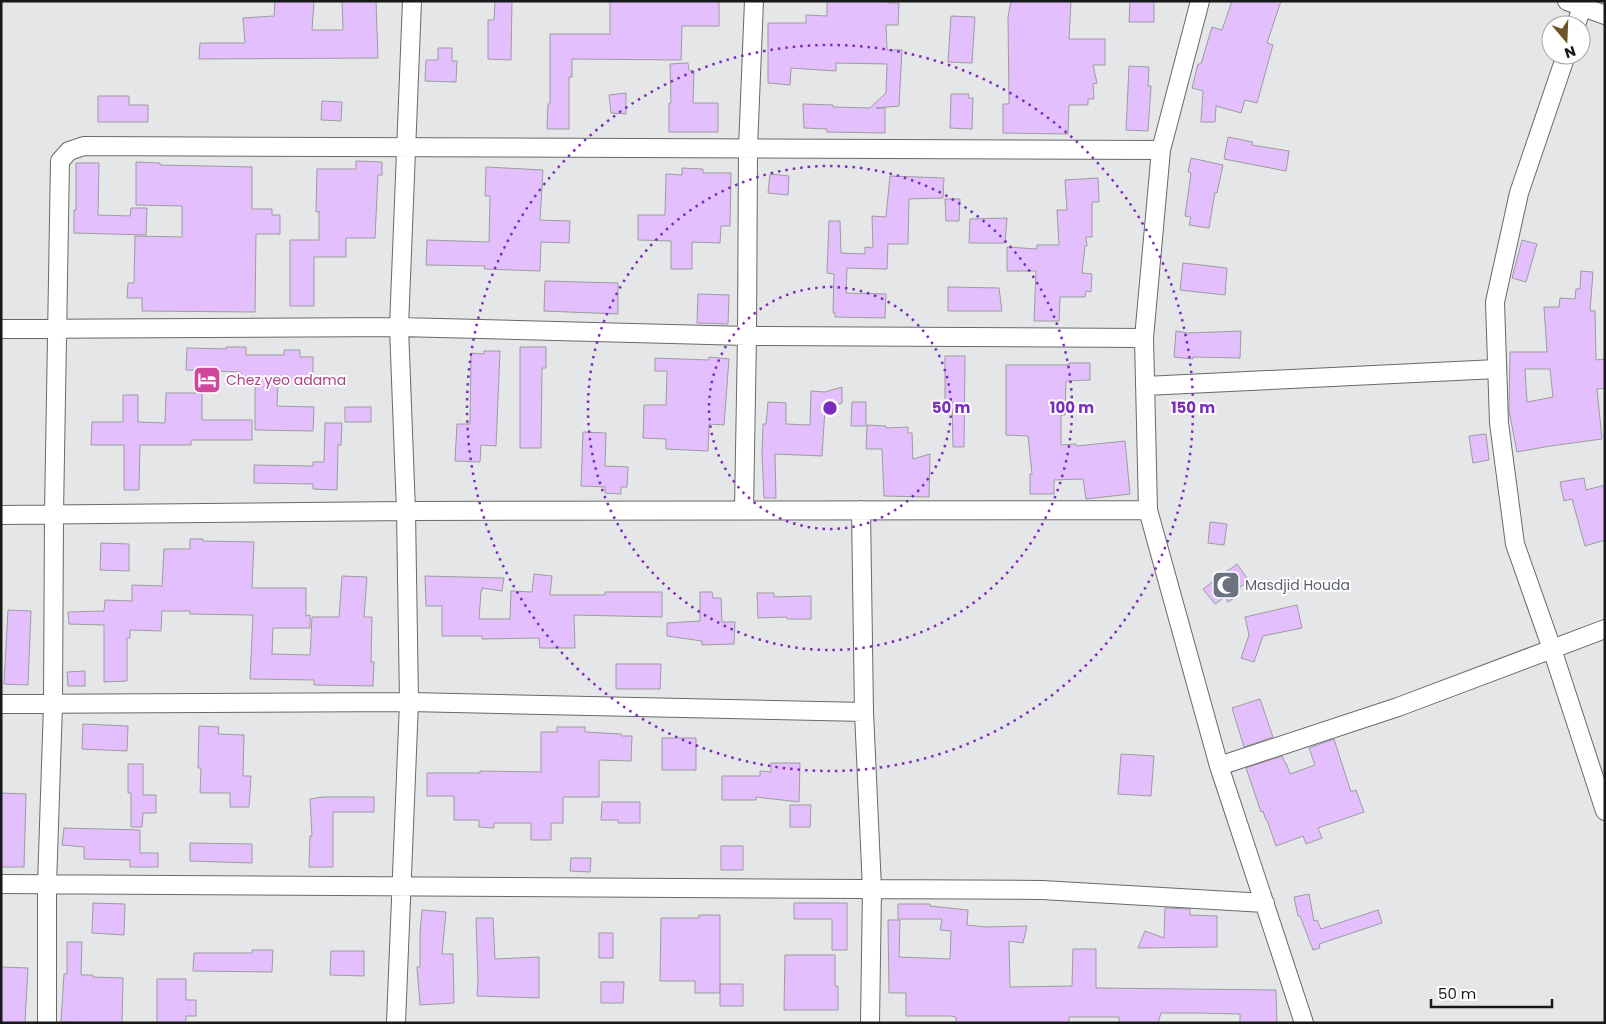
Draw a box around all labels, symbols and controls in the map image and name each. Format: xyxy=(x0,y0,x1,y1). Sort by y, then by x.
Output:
north arrow xyxy=(1541,15,1591,65)
text: N xyxy=(1562,41,1578,63)
hotel icon: Chez yeo adama xyxy=(192,365,222,395)
place label: Chez yeo adama xyxy=(226,370,346,390)
text: 50 m xyxy=(932,397,970,418)
text: 100 m xyxy=(1050,397,1094,418)
text: 150 m xyxy=(1171,397,1215,418)
centre of rings xyxy=(821,399,839,417)
mosque icon: Masdjid Houda xyxy=(1211,570,1241,600)
place label: Masdjid Houda xyxy=(1245,575,1350,595)
scale bar xyxy=(1431,976,1552,1008)
text: 50 m xyxy=(1438,983,1476,1004)

